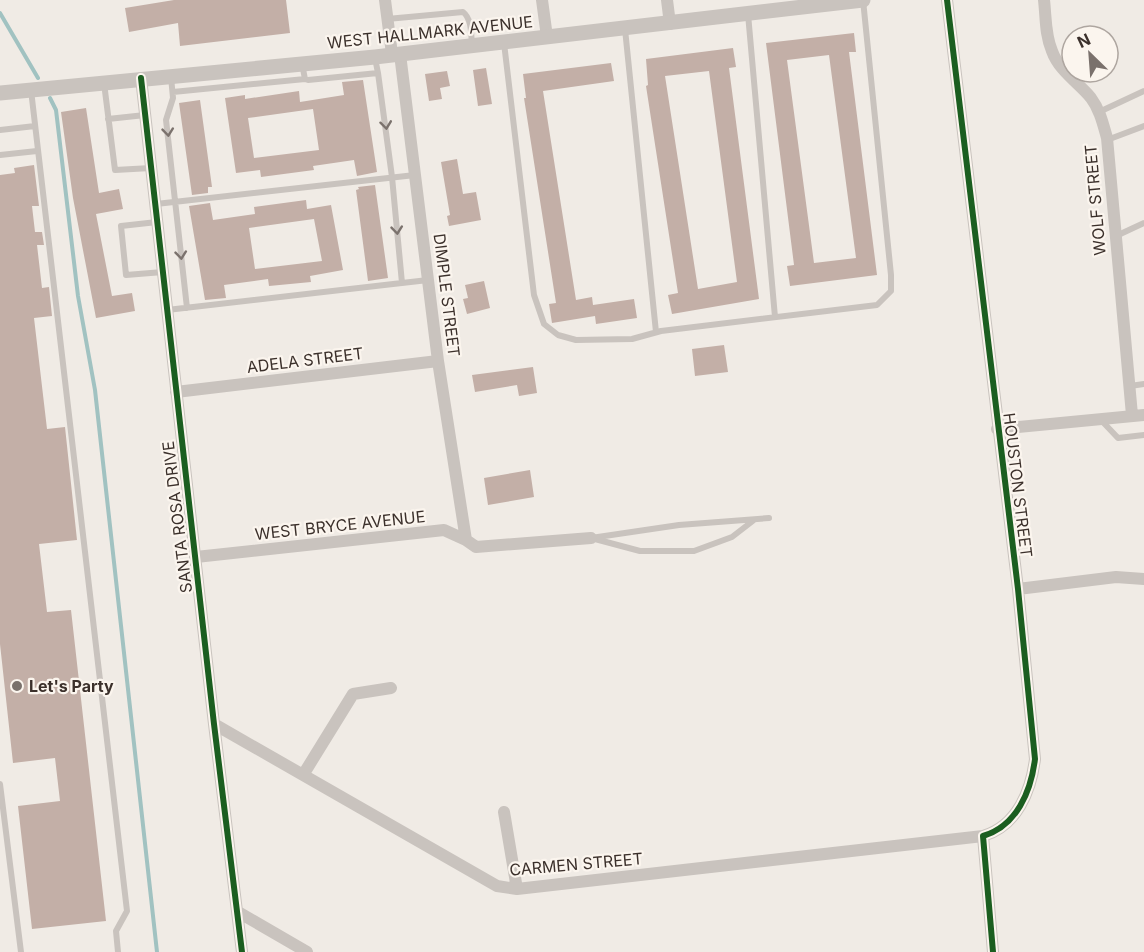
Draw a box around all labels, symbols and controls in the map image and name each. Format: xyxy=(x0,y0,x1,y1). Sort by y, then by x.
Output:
street label: WEST HALLMARK AVENUE xyxy=(326,11,534,53)
north arrow xyxy=(1060,24,1120,84)
text: N xyxy=(1074,29,1093,52)
one-way arrow xyxy=(379,121,391,130)
one-way arrow xyxy=(161,128,174,137)
street label: WOLF STREET xyxy=(1080,144,1110,256)
one-way arrow xyxy=(390,226,403,235)
street label: DIMPLE STREET xyxy=(430,232,464,358)
one-way arrow xyxy=(174,251,187,260)
street label: ADELA STREET xyxy=(246,343,364,377)
street label: HOUSTON STREET xyxy=(999,412,1037,558)
street label: SANTA ROSA DRIVE xyxy=(158,440,196,594)
street label: WEST BRYCE AVENUE xyxy=(254,506,426,544)
place label: Let's Party xyxy=(29,676,114,696)
marker: Let's Party xyxy=(10,679,24,693)
street label: CARMEN STREET xyxy=(508,848,644,880)

